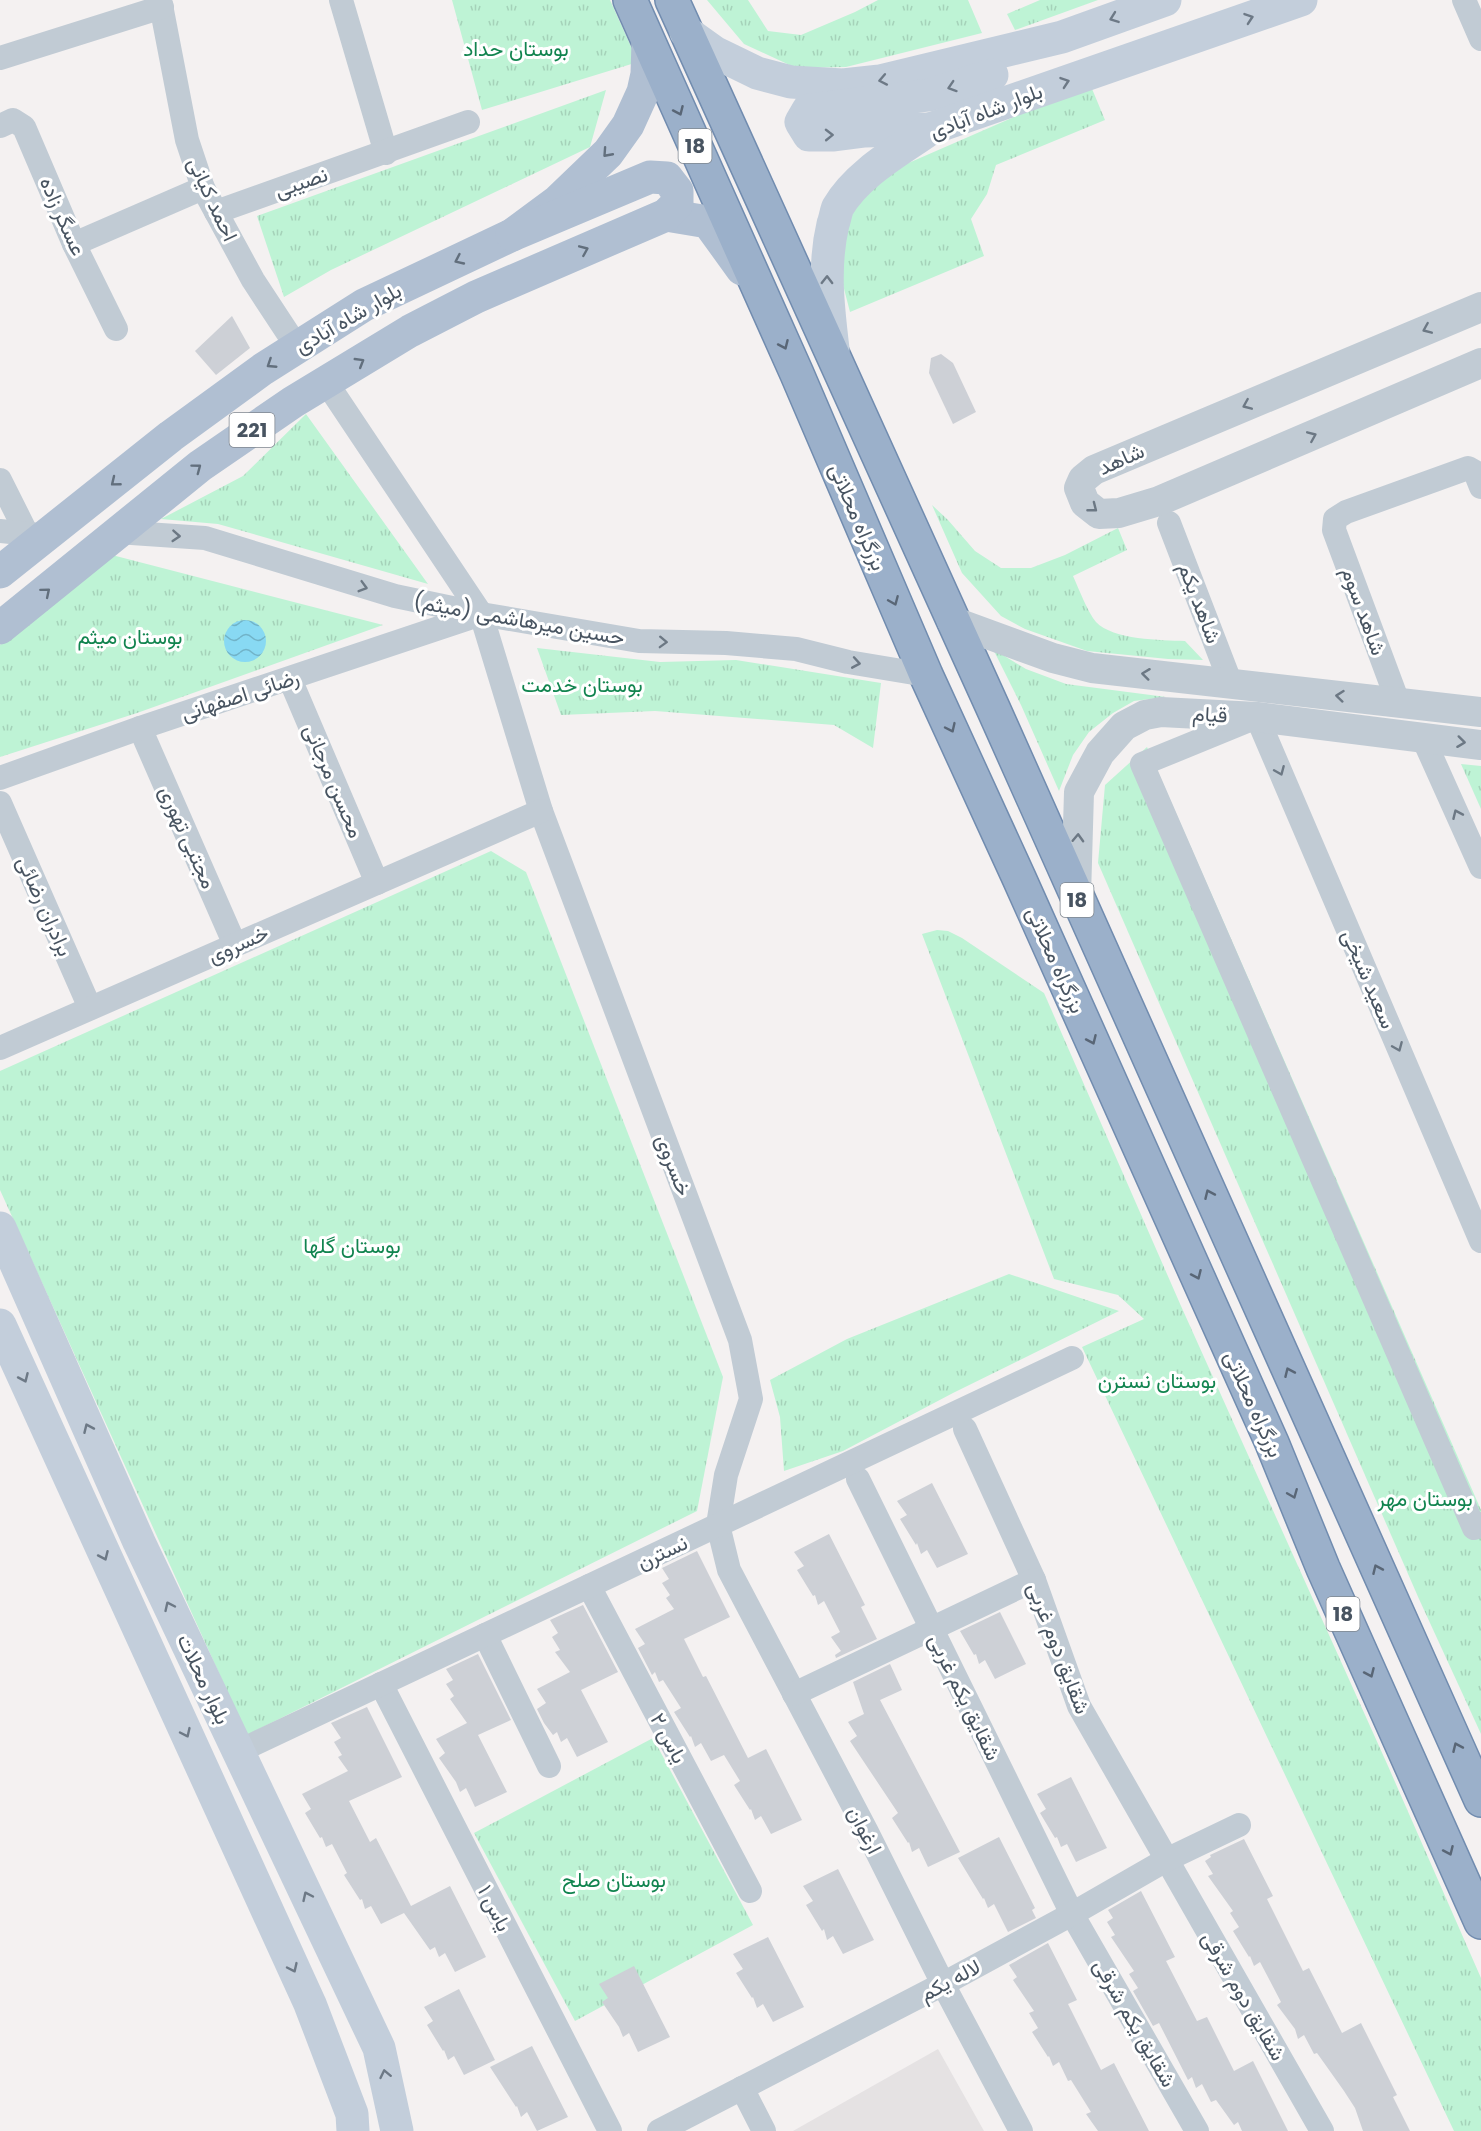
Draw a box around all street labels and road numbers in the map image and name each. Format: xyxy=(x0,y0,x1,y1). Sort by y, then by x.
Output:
street label: بلوار شاه آبادی xyxy=(925,76,1047,146)
road number: 18 xyxy=(678,129,712,163)
street label: احمد کیانی xyxy=(181,152,245,246)
street label: نصیبی xyxy=(270,159,332,205)
street label: عسگر زاده xyxy=(33,172,93,260)
street label: بلوار شاه آبادی xyxy=(289,276,407,360)
road number: 221 xyxy=(230,413,274,447)
street label: شاهد xyxy=(1093,436,1149,482)
street label: بزرگراه محلاتی xyxy=(822,459,894,575)
street label: شاهد یکم xyxy=(1171,559,1229,647)
street label: شاهد سوم xyxy=(1335,563,1393,659)
street label: حسین میرهاشمی (میثم) xyxy=(411,586,627,652)
street label: رضائی اصفهانی xyxy=(177,662,303,728)
street label: قیام xyxy=(1192,699,1228,729)
street label: محسن مرجانی xyxy=(297,720,371,842)
street label: مجتبی تهوری xyxy=(152,781,224,893)
street label: برادران رضائی xyxy=(10,851,80,961)
road number: 18 xyxy=(1060,883,1094,917)
street label: بزرگراه محلاتی xyxy=(1020,902,1092,1018)
street label: خسروی xyxy=(203,918,273,970)
street label: سعید شیخی xyxy=(1335,925,1403,1033)
street label: خسروی xyxy=(649,1130,699,1200)
street label: بزرگراه محلاتی xyxy=(1218,1346,1290,1462)
street label: نسترن xyxy=(632,1528,692,1576)
street label: شقایق دوم غربی xyxy=(1021,1578,1097,1718)
road number: 18 xyxy=(1326,1597,1360,1631)
street label: بلوار محلات xyxy=(170,1629,238,1729)
street label: شقایق یکم غربی xyxy=(922,1629,1008,1765)
street label: یاس ۲ xyxy=(644,1708,694,1768)
street label: ارغوان xyxy=(841,1801,889,1859)
street label: یاس ۱ xyxy=(471,1880,519,1936)
street label: شقایق دوم شرقی xyxy=(1195,1926,1293,2066)
street label: لاله یکم xyxy=(914,1952,986,2008)
street label: شقایق یکم شرقی xyxy=(1087,1954,1183,2092)

